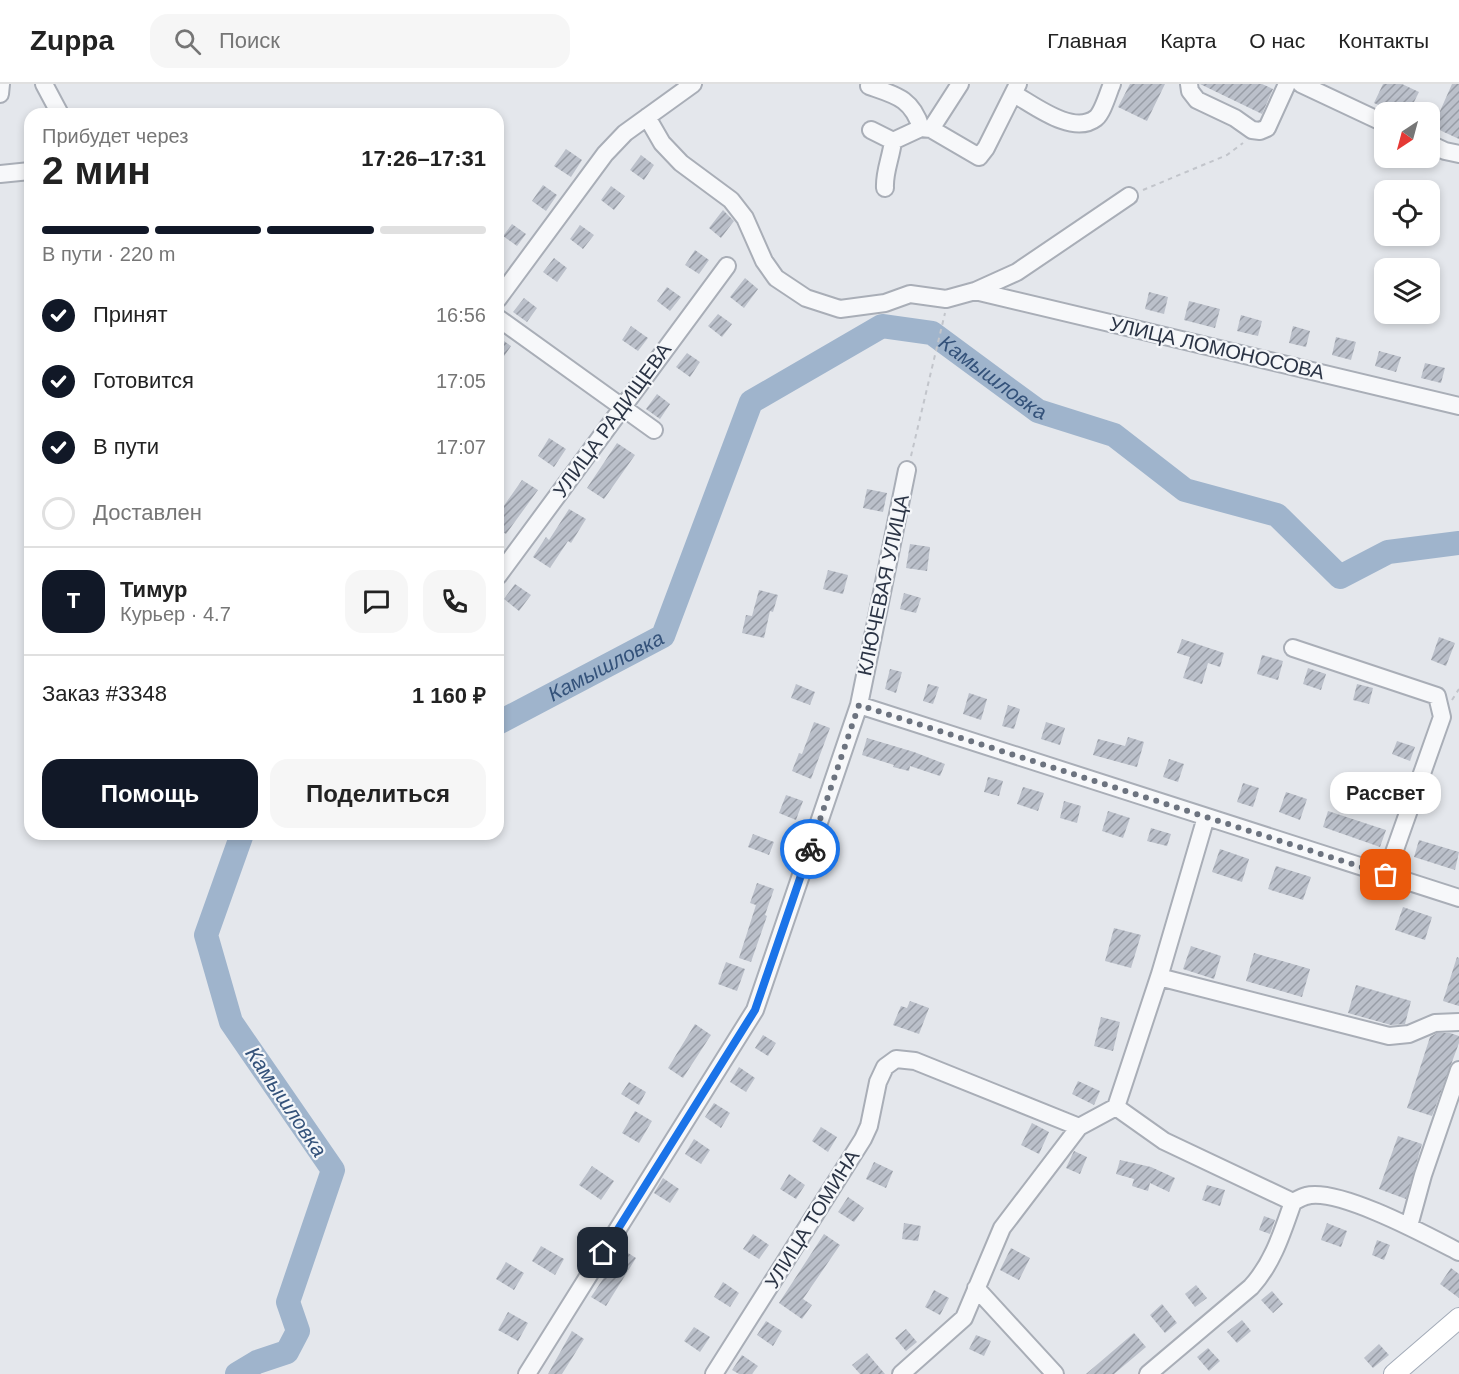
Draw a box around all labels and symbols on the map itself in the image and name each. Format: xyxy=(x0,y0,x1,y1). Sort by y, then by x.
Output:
north arrow xyxy=(1374,102,1440,168)
street label: УЛИЦА ЛОМОНОСОВА xyxy=(1107,313,1327,384)
water label: Камышловка xyxy=(935,330,1049,424)
street label: УЛИЦА РАДИЩЕВА xyxy=(549,338,676,501)
street label: КЛЮЧЕВАЯ УЛИЦА xyxy=(853,492,913,678)
water label: Камышловка xyxy=(544,626,667,706)
callout: Рассвет xyxy=(1330,773,1442,815)
courier xyxy=(780,819,840,879)
pin xyxy=(1360,849,1411,900)
water label: Камышловка xyxy=(241,1042,332,1161)
street label: УЛИЦА ТОМИНА xyxy=(761,1145,864,1292)
pin xyxy=(577,1227,628,1278)

